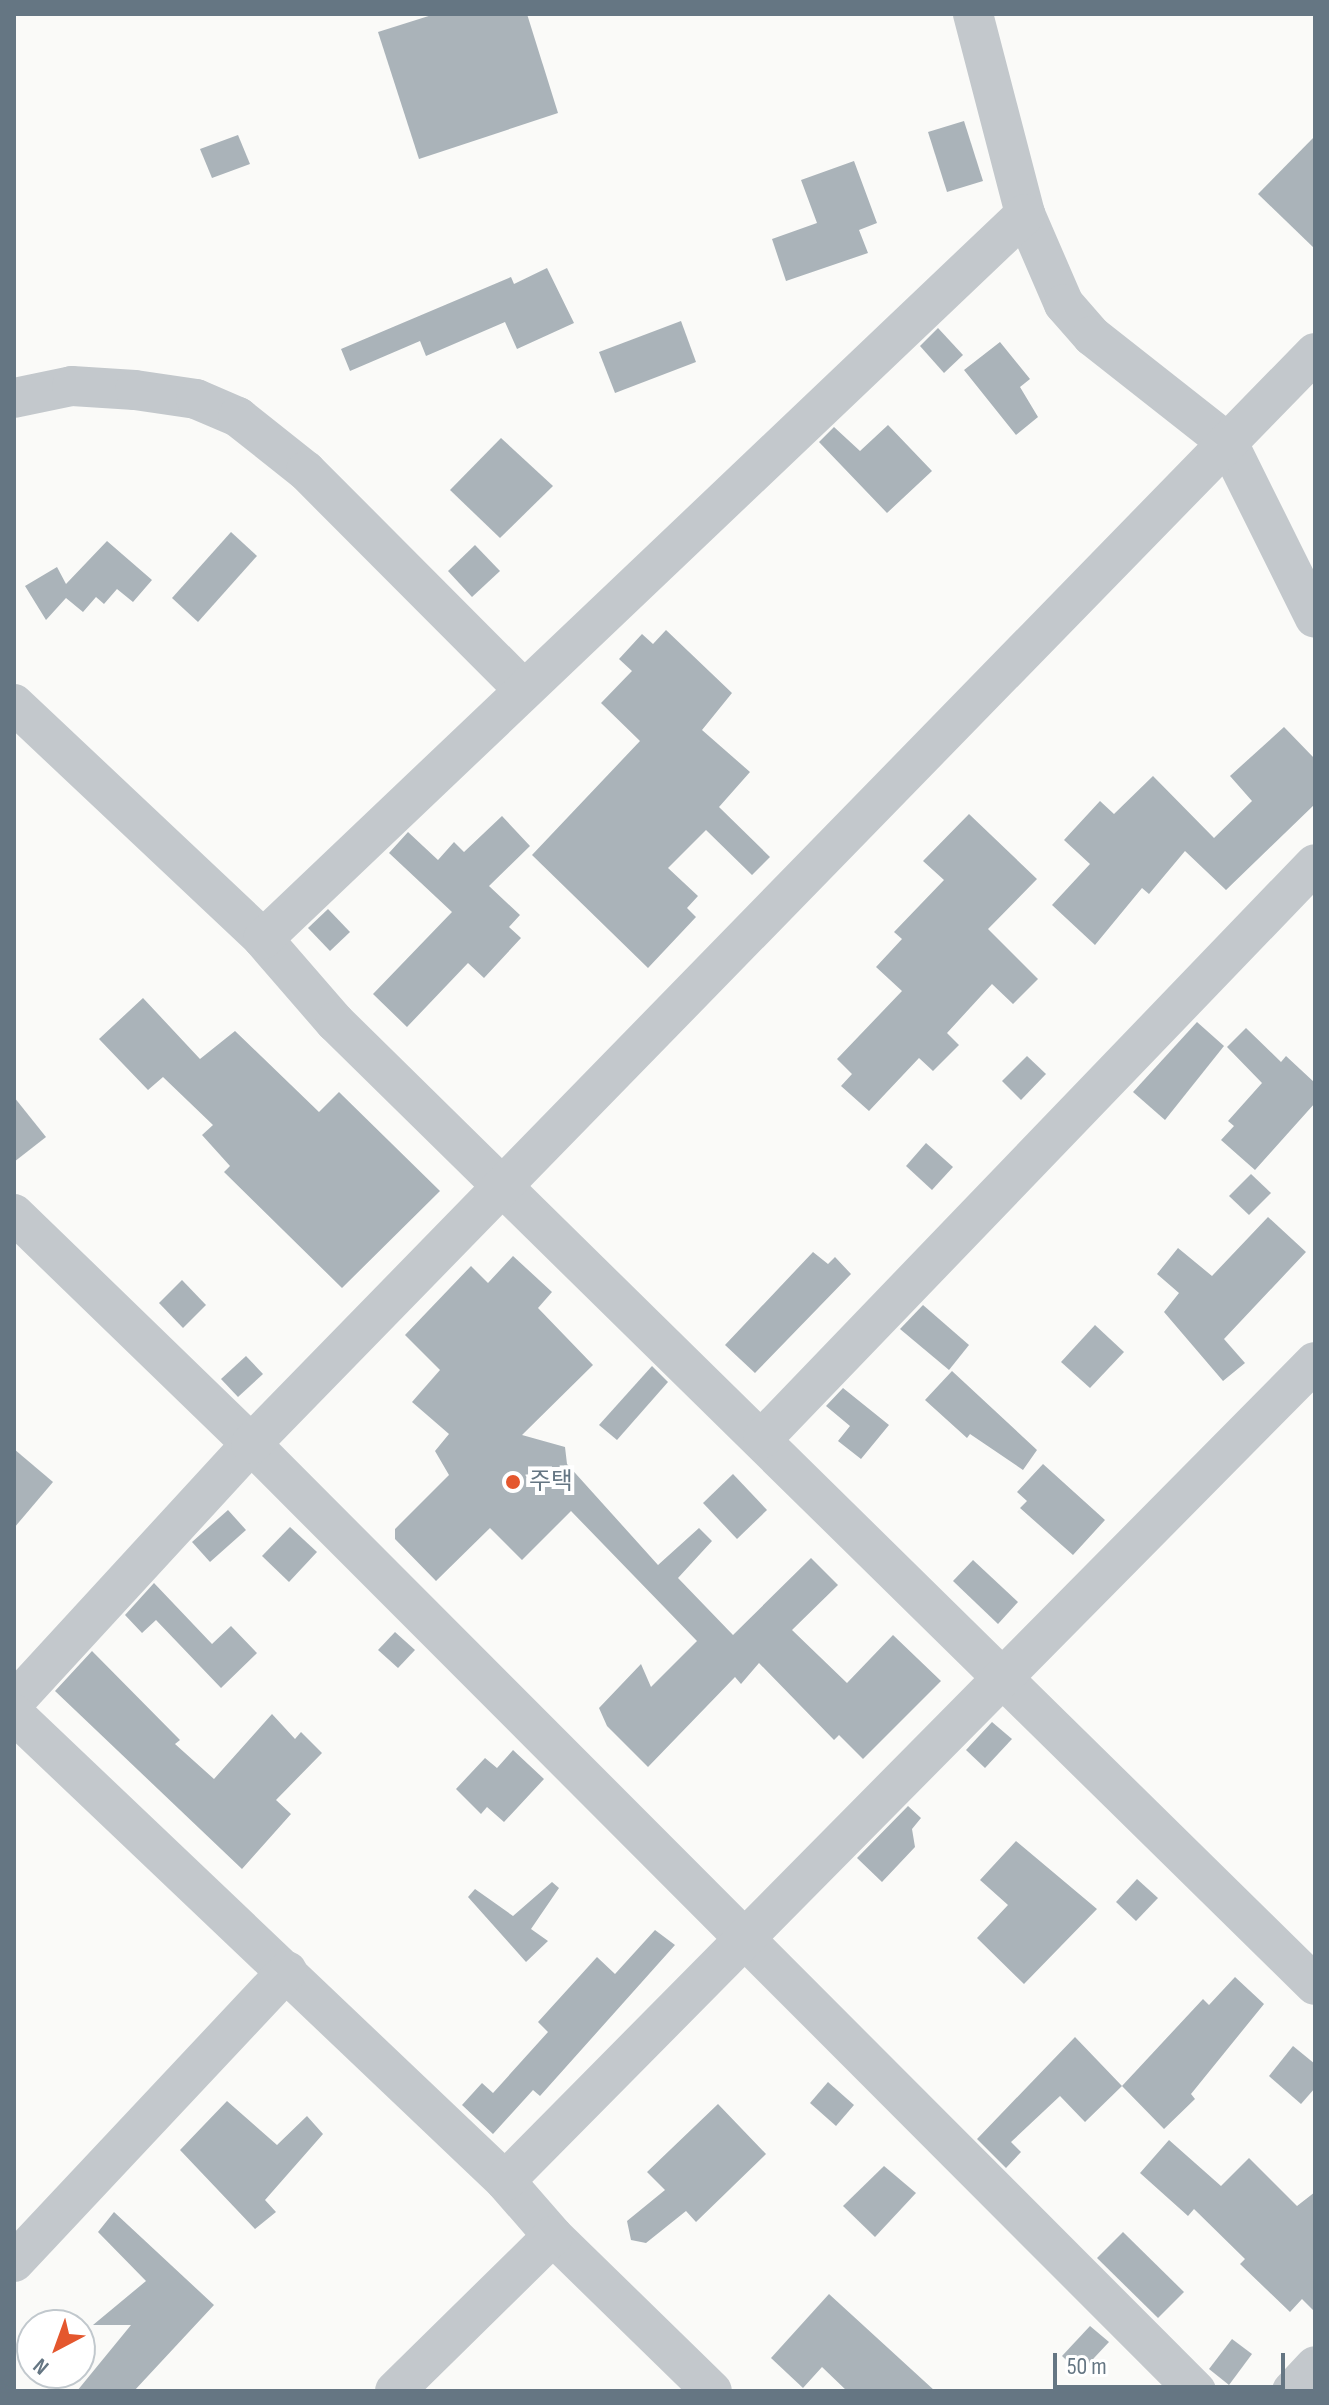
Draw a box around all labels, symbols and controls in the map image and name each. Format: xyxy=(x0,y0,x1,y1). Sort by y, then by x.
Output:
place label: 주택 xyxy=(529,1468,573,1496)
marker: 주택 xyxy=(504,1473,522,1491)
north arrow xyxy=(16,2309,96,2389)
scale bar xyxy=(1057,2337,1289,2387)
text: N xyxy=(28,2352,55,2380)
text: 50 m xyxy=(1067,2352,1107,2381)

